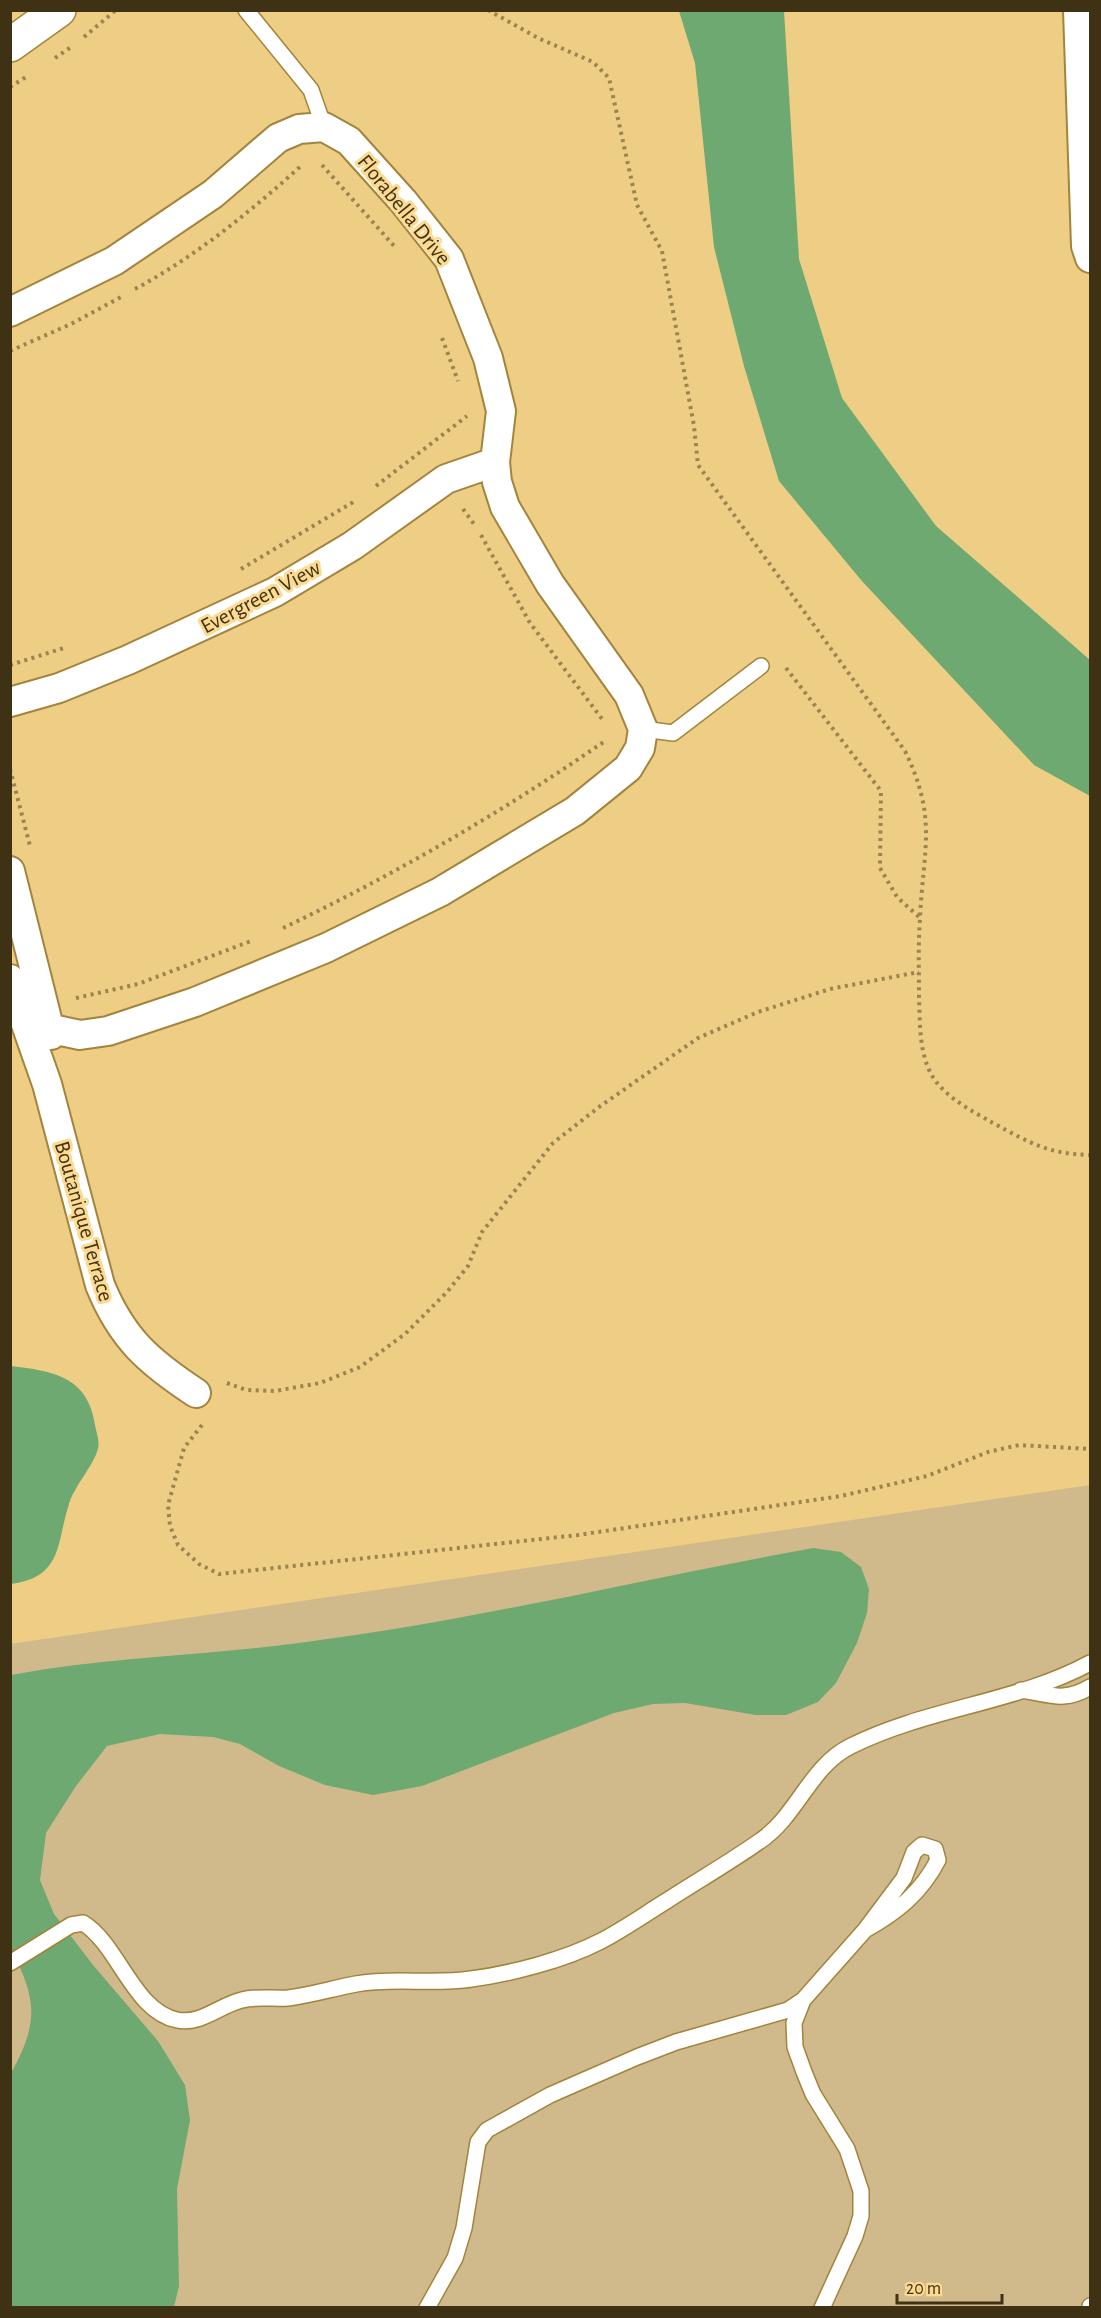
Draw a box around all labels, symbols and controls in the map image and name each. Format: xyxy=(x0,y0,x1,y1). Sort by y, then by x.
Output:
street label: Florabella Drive xyxy=(353,150,455,269)
street label: Evergreen View xyxy=(197,556,324,638)
street label: Boutanique Terrace xyxy=(51,1139,117,1304)
scale bar xyxy=(897,2267,1002,2305)
text: 20 m xyxy=(906,2280,941,2298)

